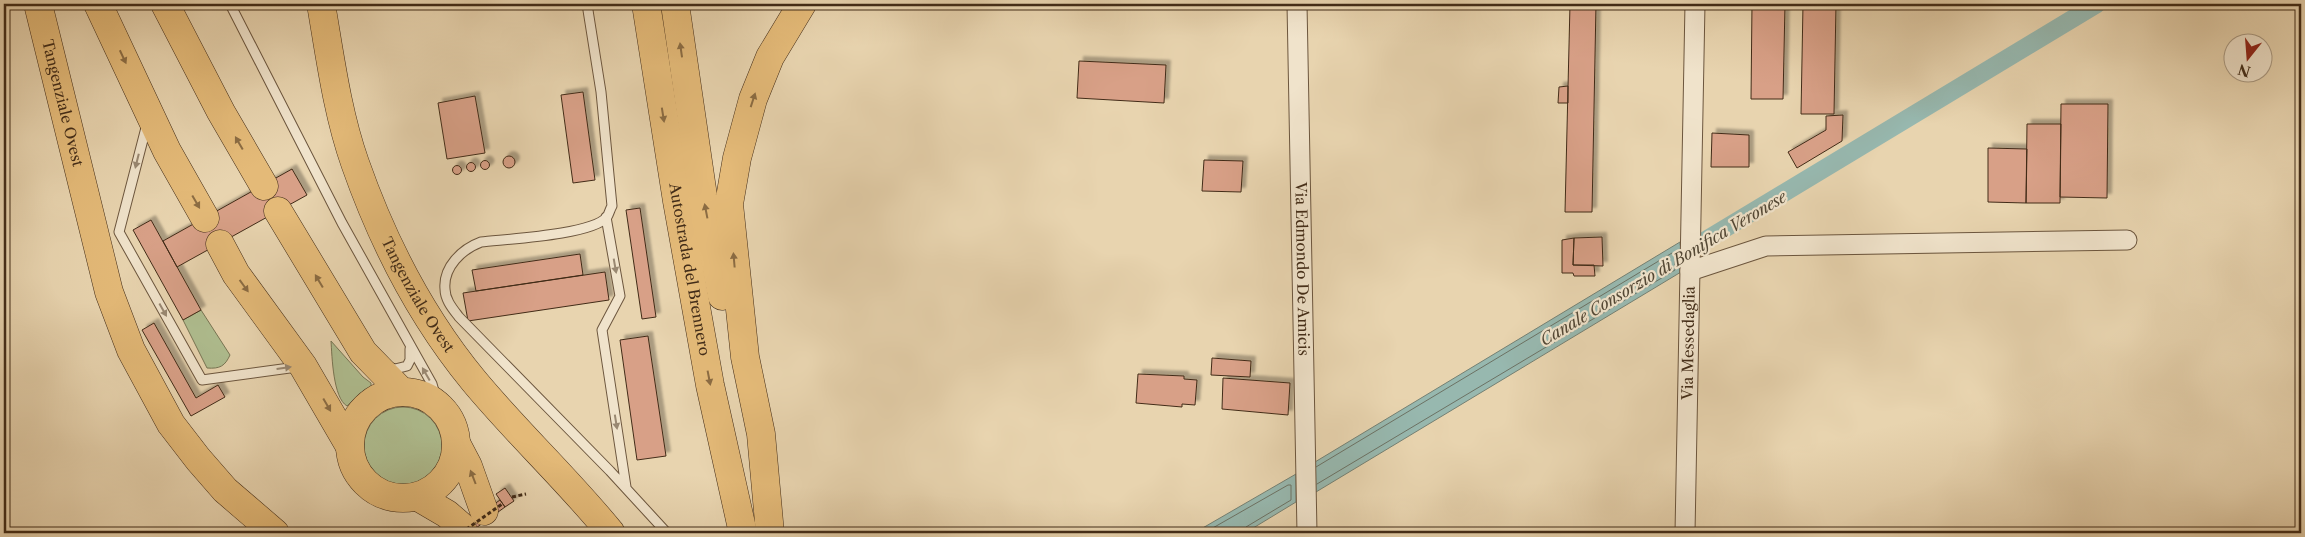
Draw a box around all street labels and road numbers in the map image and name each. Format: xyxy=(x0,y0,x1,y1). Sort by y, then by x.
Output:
street label: Tangenziale Ovest xyxy=(38,37,88,169)
street label: Autostrada del Brennero xyxy=(665,181,715,357)
street label: Via Edmondo De Amicis xyxy=(1291,181,1314,356)
street label: Tangenziale Ovest xyxy=(377,234,459,356)
street label: Via Messedaglia xyxy=(1677,286,1699,401)

